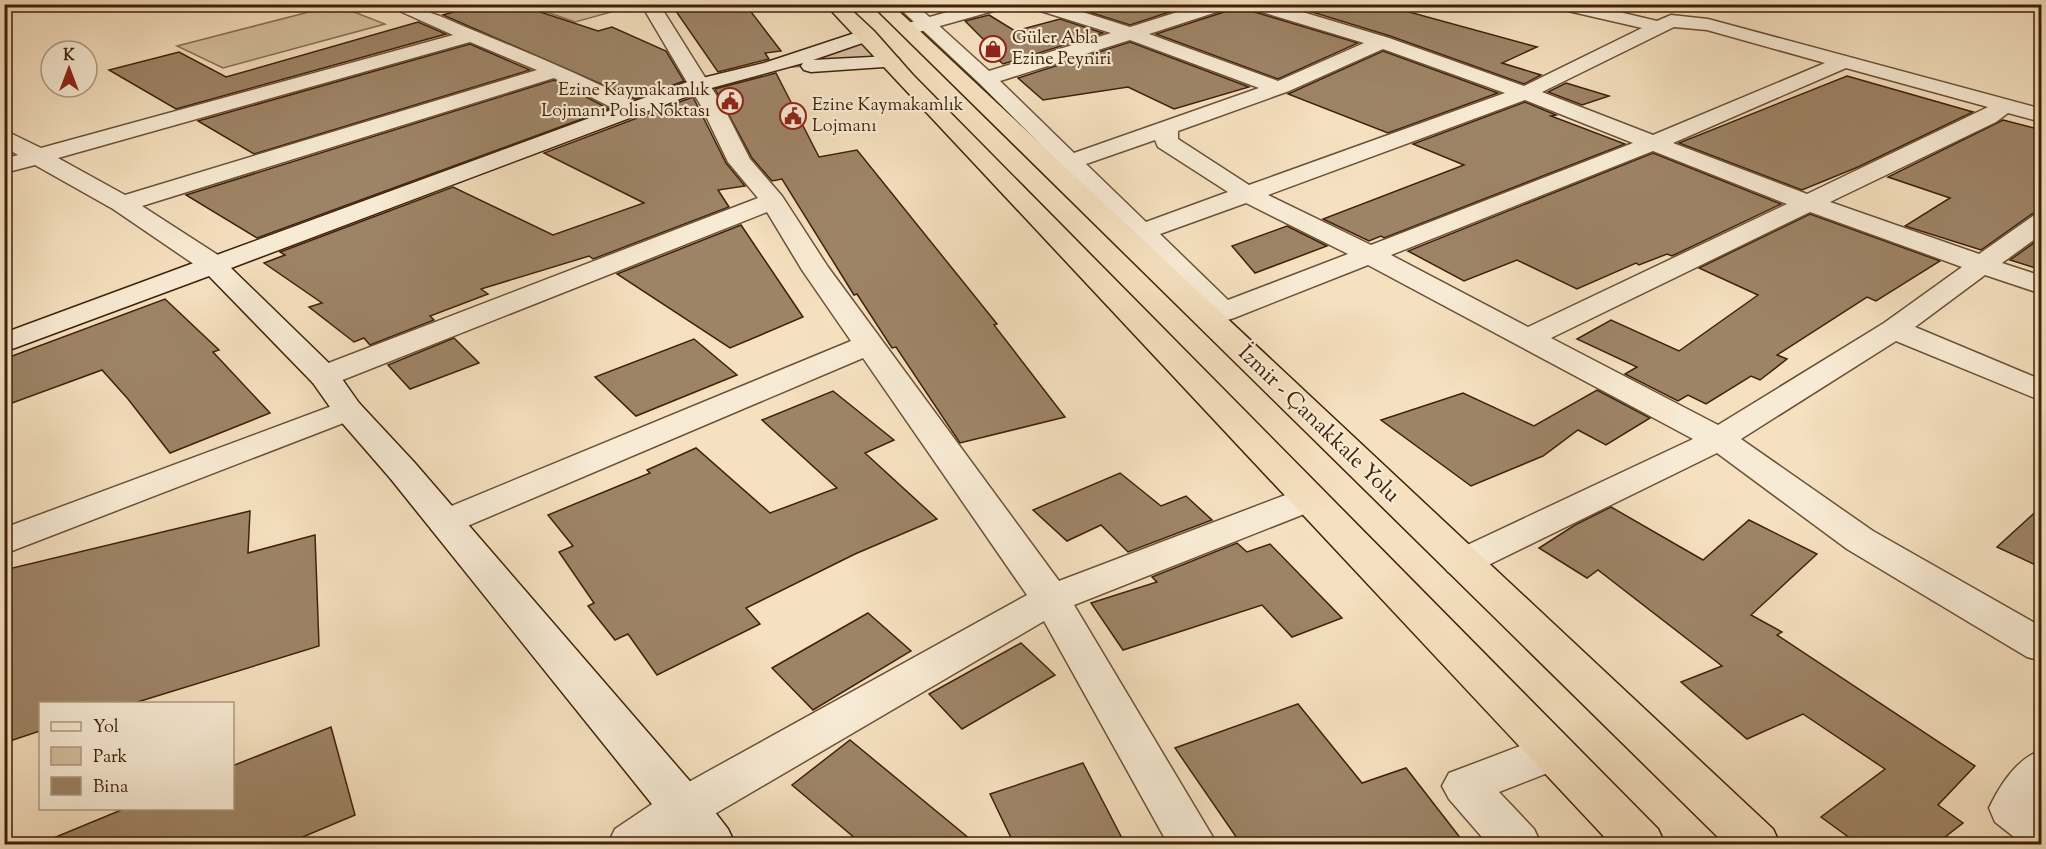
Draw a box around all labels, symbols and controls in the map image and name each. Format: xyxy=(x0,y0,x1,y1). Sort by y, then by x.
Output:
place label: Güler Abla Ezine Peyniri xyxy=(1012,26,1111,73)
shop icon: Güler Abla Ezine Peyniri xyxy=(978,34,1008,64)
north arrow xyxy=(39,39,99,99)
text: K xyxy=(63,45,75,68)
place label: Ezine Kaymakamlık Lojmanı Polis Noktası xyxy=(541,78,710,125)
public building icon: Ezine Kaymakamlık Lojmanı Polis Noktası xyxy=(715,86,745,116)
place label: Ezine Kaymakamlık Lojmanı xyxy=(812,93,964,140)
public building icon: Ezine Kaymakamlık Lojmanı xyxy=(778,101,808,131)
street label: İzmir - Çanakkale Yolu xyxy=(1230,339,1407,511)
legend xyxy=(39,702,234,810)
text: Yol xyxy=(93,715,119,741)
text: Park xyxy=(93,745,128,771)
text: Bina xyxy=(93,775,128,801)

